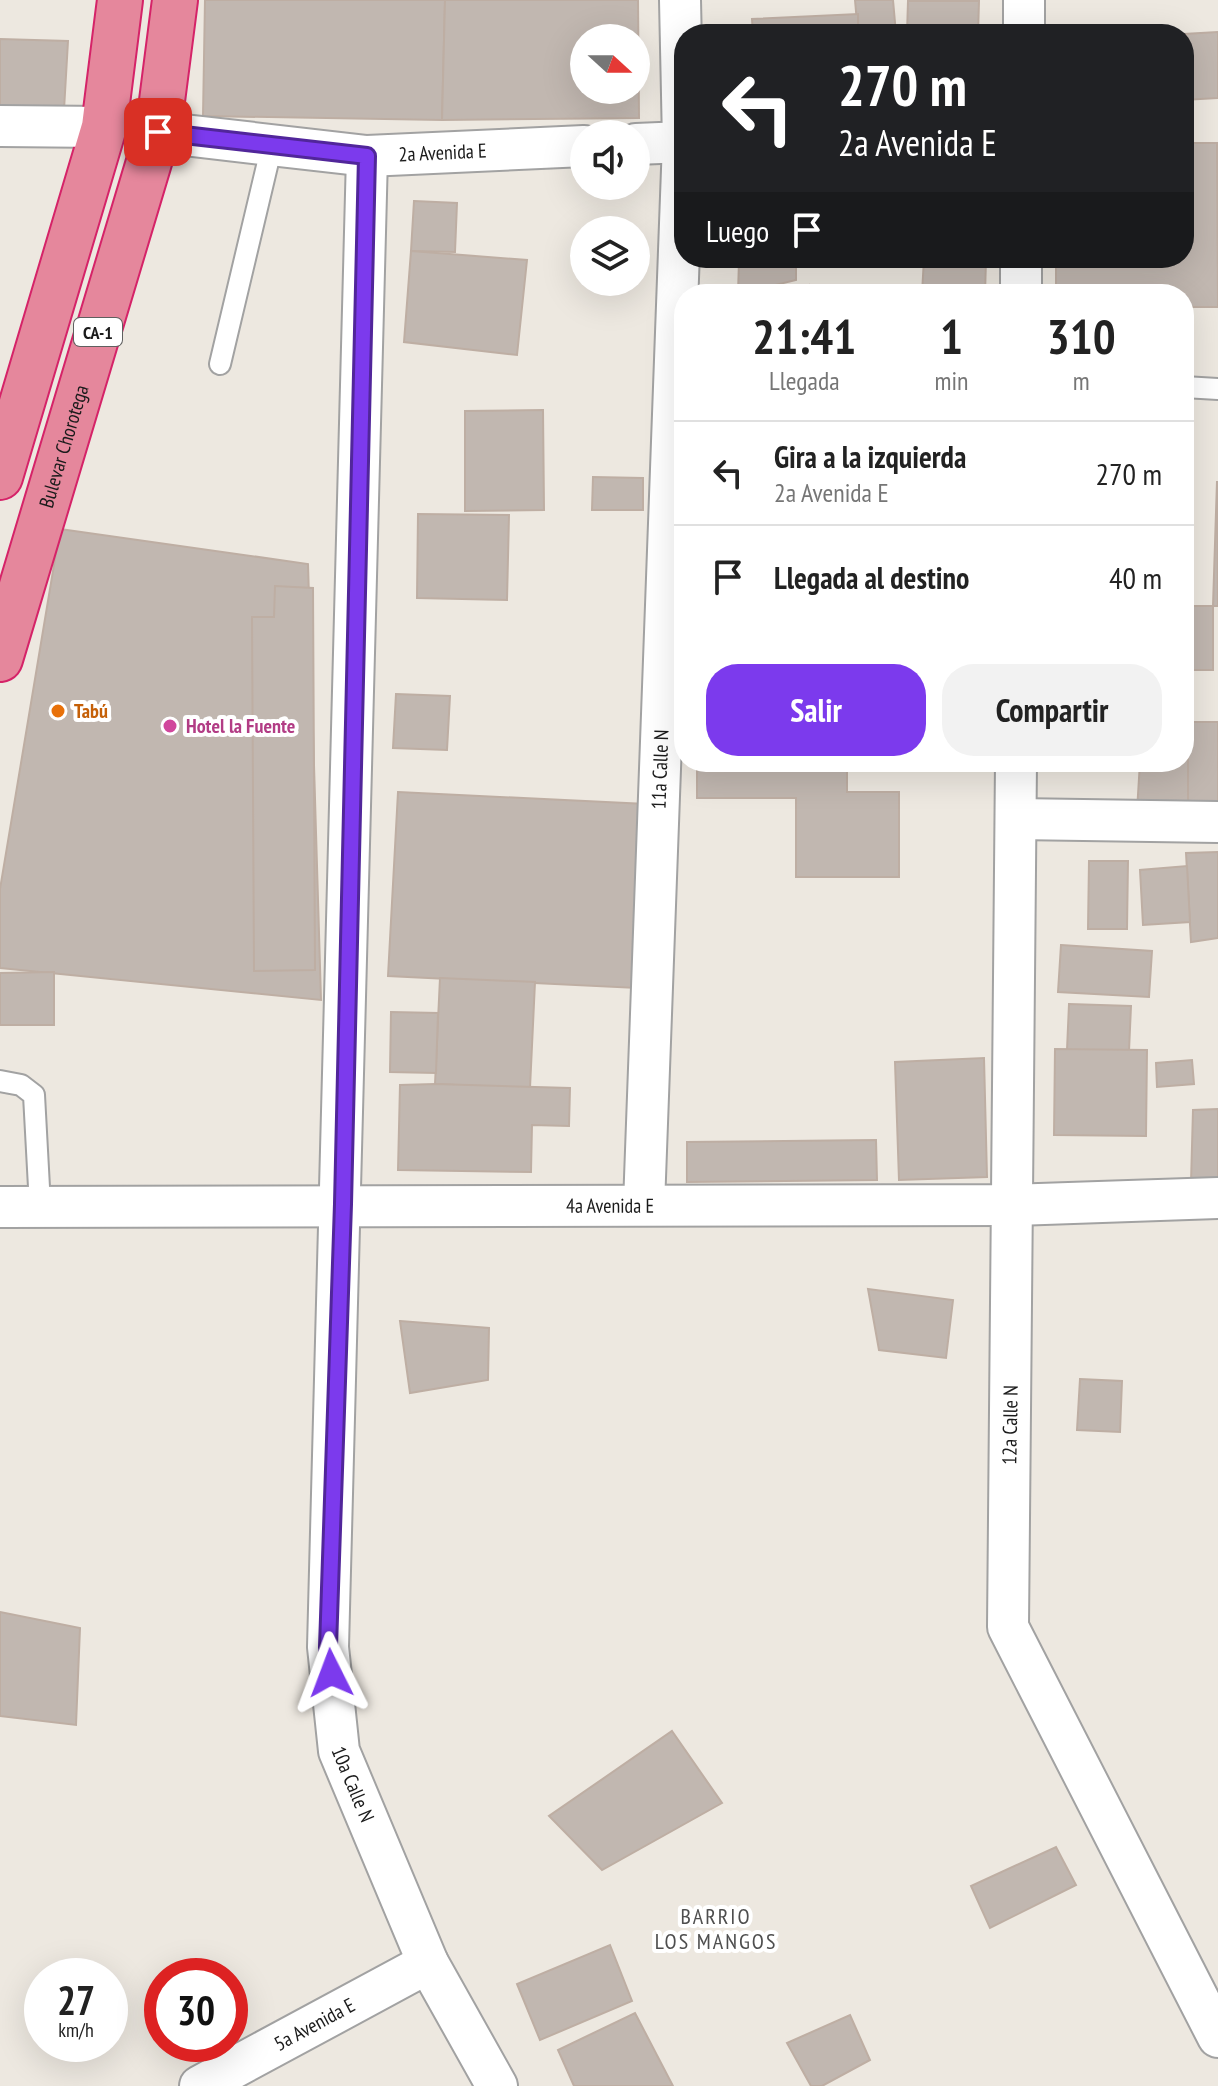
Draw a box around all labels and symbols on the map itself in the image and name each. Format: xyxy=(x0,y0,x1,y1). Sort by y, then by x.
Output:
north arrow xyxy=(570,24,650,104)
pin xyxy=(124,98,192,166)
street label: 2a Avenida E xyxy=(398,138,487,168)
road number: CA-1 xyxy=(74,318,122,346)
street label: Bulevar Chorotega xyxy=(33,382,94,511)
place label: Tabú xyxy=(74,698,108,724)
marker: Tabú xyxy=(49,702,67,720)
place label: Hotel la Fuente xyxy=(186,713,295,739)
marker: Hotel la Fuente xyxy=(161,717,179,735)
street label: 11a Calle N xyxy=(646,729,674,810)
street label: 4a Avenida E xyxy=(566,1193,654,1219)
street label: 12a Calle N xyxy=(996,1385,1024,1465)
position arrow xyxy=(289,1631,373,1715)
street label: 10a Calle N xyxy=(325,1742,380,1826)
district label: BARRIO LOS MANGOS xyxy=(655,1902,777,1955)
speed limit sign: 30 xyxy=(144,1958,248,2062)
street label: 5a Avenida E xyxy=(269,1992,359,2057)

